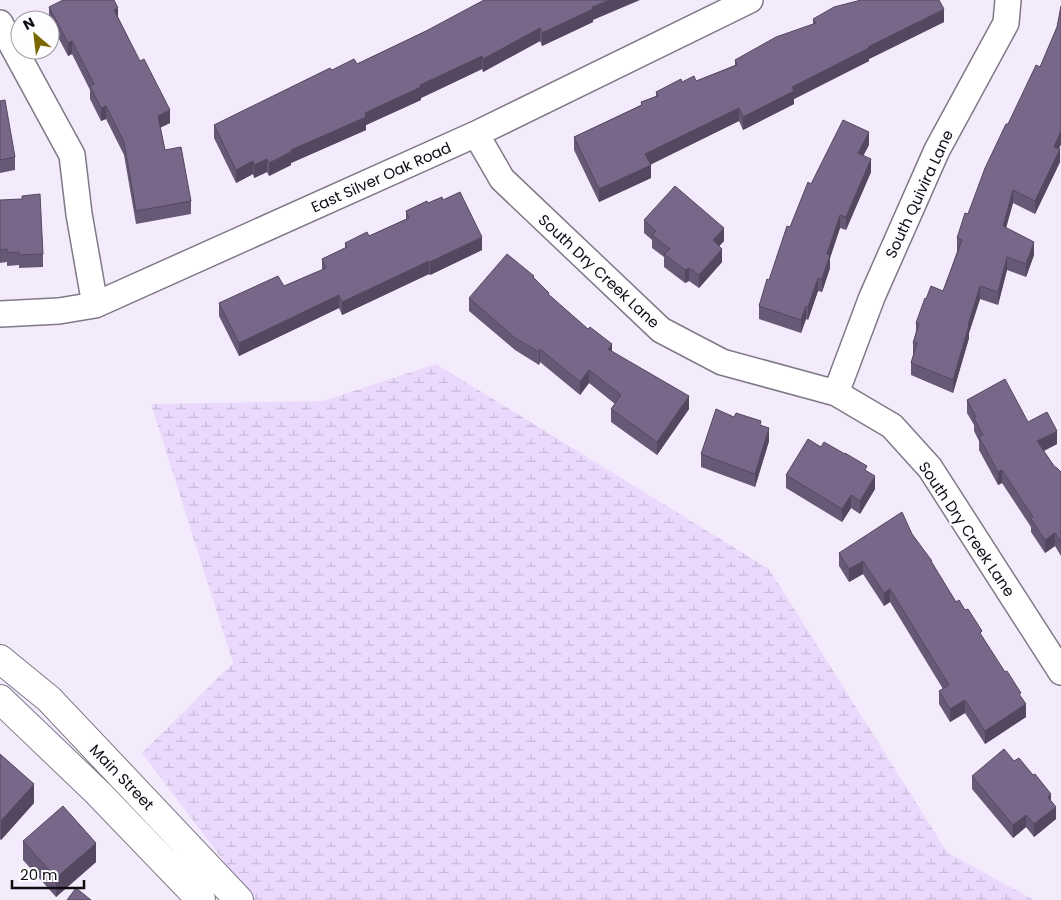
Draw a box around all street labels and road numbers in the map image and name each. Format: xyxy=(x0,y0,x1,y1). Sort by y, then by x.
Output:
street label: South Quivira Lane xyxy=(880,126,958,262)
street label: East Silver Oak Road xyxy=(308,137,454,217)
street label: South Dry Creek Lane xyxy=(534,209,664,333)
street label: South Dry Creek Lane xyxy=(914,457,1020,601)
street label: Main Street xyxy=(85,739,159,815)

